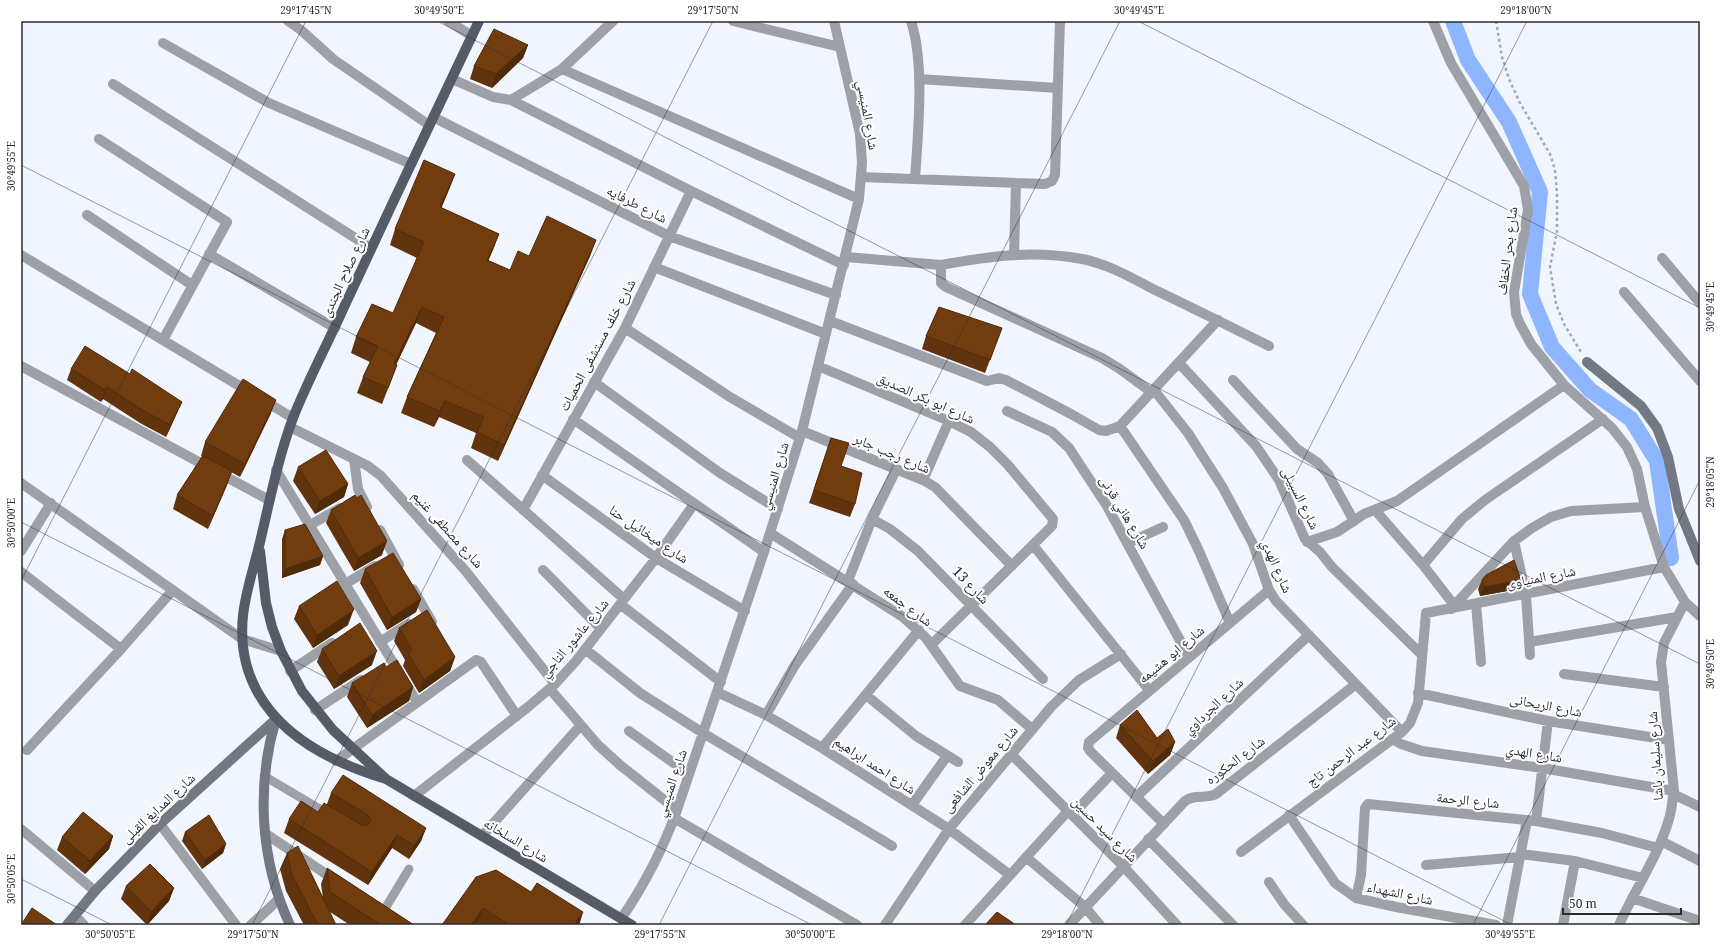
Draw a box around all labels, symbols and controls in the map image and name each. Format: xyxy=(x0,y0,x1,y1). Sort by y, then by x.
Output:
text: 29°17'45"N xyxy=(280,3,332,17)
text: 30°49'50"E xyxy=(414,3,464,17)
text: 29°17'50"N xyxy=(687,3,739,17)
text: 30°49'45"E xyxy=(1114,3,1164,17)
text: 29°18'00"N xyxy=(1500,3,1552,17)
street label: شارع المنيسي xyxy=(851,79,884,152)
text: 30°49'55"E xyxy=(4,141,18,191)
street label: شارع طرفايه xyxy=(603,180,671,228)
street label: شارع بحر الخفاف xyxy=(1492,206,1522,296)
street label: شارع صلاح الجندى xyxy=(315,224,375,320)
street label: شارع خلف مستشفى الحميات xyxy=(554,275,640,415)
text: 30°49'45"E xyxy=(1703,282,1717,332)
street label: شارع ابو بكر الصديق xyxy=(874,368,978,428)
street label: شارع رجب جابر xyxy=(850,427,933,478)
street label: شارع المنيسي xyxy=(754,439,795,513)
text: 29°18'05"N xyxy=(1703,456,1717,508)
street label: شارع السبيلى xyxy=(1277,463,1325,533)
street label: شارع هاني قرنى xyxy=(1094,471,1155,554)
street label: شارع مصطفى غنيم xyxy=(408,486,488,572)
text: 30°50'00"E xyxy=(4,498,18,548)
street label: شارع ميخائيل حنا xyxy=(605,500,693,568)
street label: شارع الهدي xyxy=(1255,536,1298,597)
street label: شارع المنياوى xyxy=(1505,560,1577,594)
street label: شارع 13 xyxy=(948,562,994,608)
street label: شارع جمعه xyxy=(879,581,937,631)
street label: شارع عاشور الناجي xyxy=(535,594,614,683)
street label: شارع ابو هشيمه xyxy=(1133,620,1209,688)
text: 30°49'50"E xyxy=(1703,639,1717,689)
street label: شارع الجرداوي xyxy=(1178,673,1249,740)
street label: شارع الريحانى xyxy=(1508,688,1584,722)
street label: شارع عبد الرحمن تاج xyxy=(1302,711,1400,791)
street label: شارع سليمان باشا xyxy=(1642,711,1668,801)
street label: شارع معوض الشافعى xyxy=(938,721,1022,817)
street label: شارع احمد ابراهيم xyxy=(830,731,920,799)
street label: شارع الحكوره xyxy=(1201,731,1269,789)
street label: شارع الهدي xyxy=(1504,739,1564,769)
street label: شارع المنيسي xyxy=(650,746,693,820)
street label: شارع المدابغ القبلى xyxy=(116,768,200,848)
street label: شارع الرحمة xyxy=(1436,787,1500,813)
street label: شارع سيد حسين xyxy=(1067,791,1143,867)
street label: شارع السلخانه xyxy=(480,813,552,867)
text: 30°50'05"E xyxy=(4,854,18,904)
street label: شارع الشهداء xyxy=(1365,876,1435,910)
scale bar xyxy=(1563,890,1681,916)
text: 50 m xyxy=(1569,895,1597,912)
text: 30°50'05"E xyxy=(85,927,135,941)
text: 29°17'50"N xyxy=(227,927,279,941)
text: 29°17'55"N xyxy=(634,927,686,941)
text: 30°50'00"E xyxy=(785,927,835,941)
text: 29°18'00"N xyxy=(1041,927,1093,941)
text: 30°49'55"E xyxy=(1485,927,1535,941)

